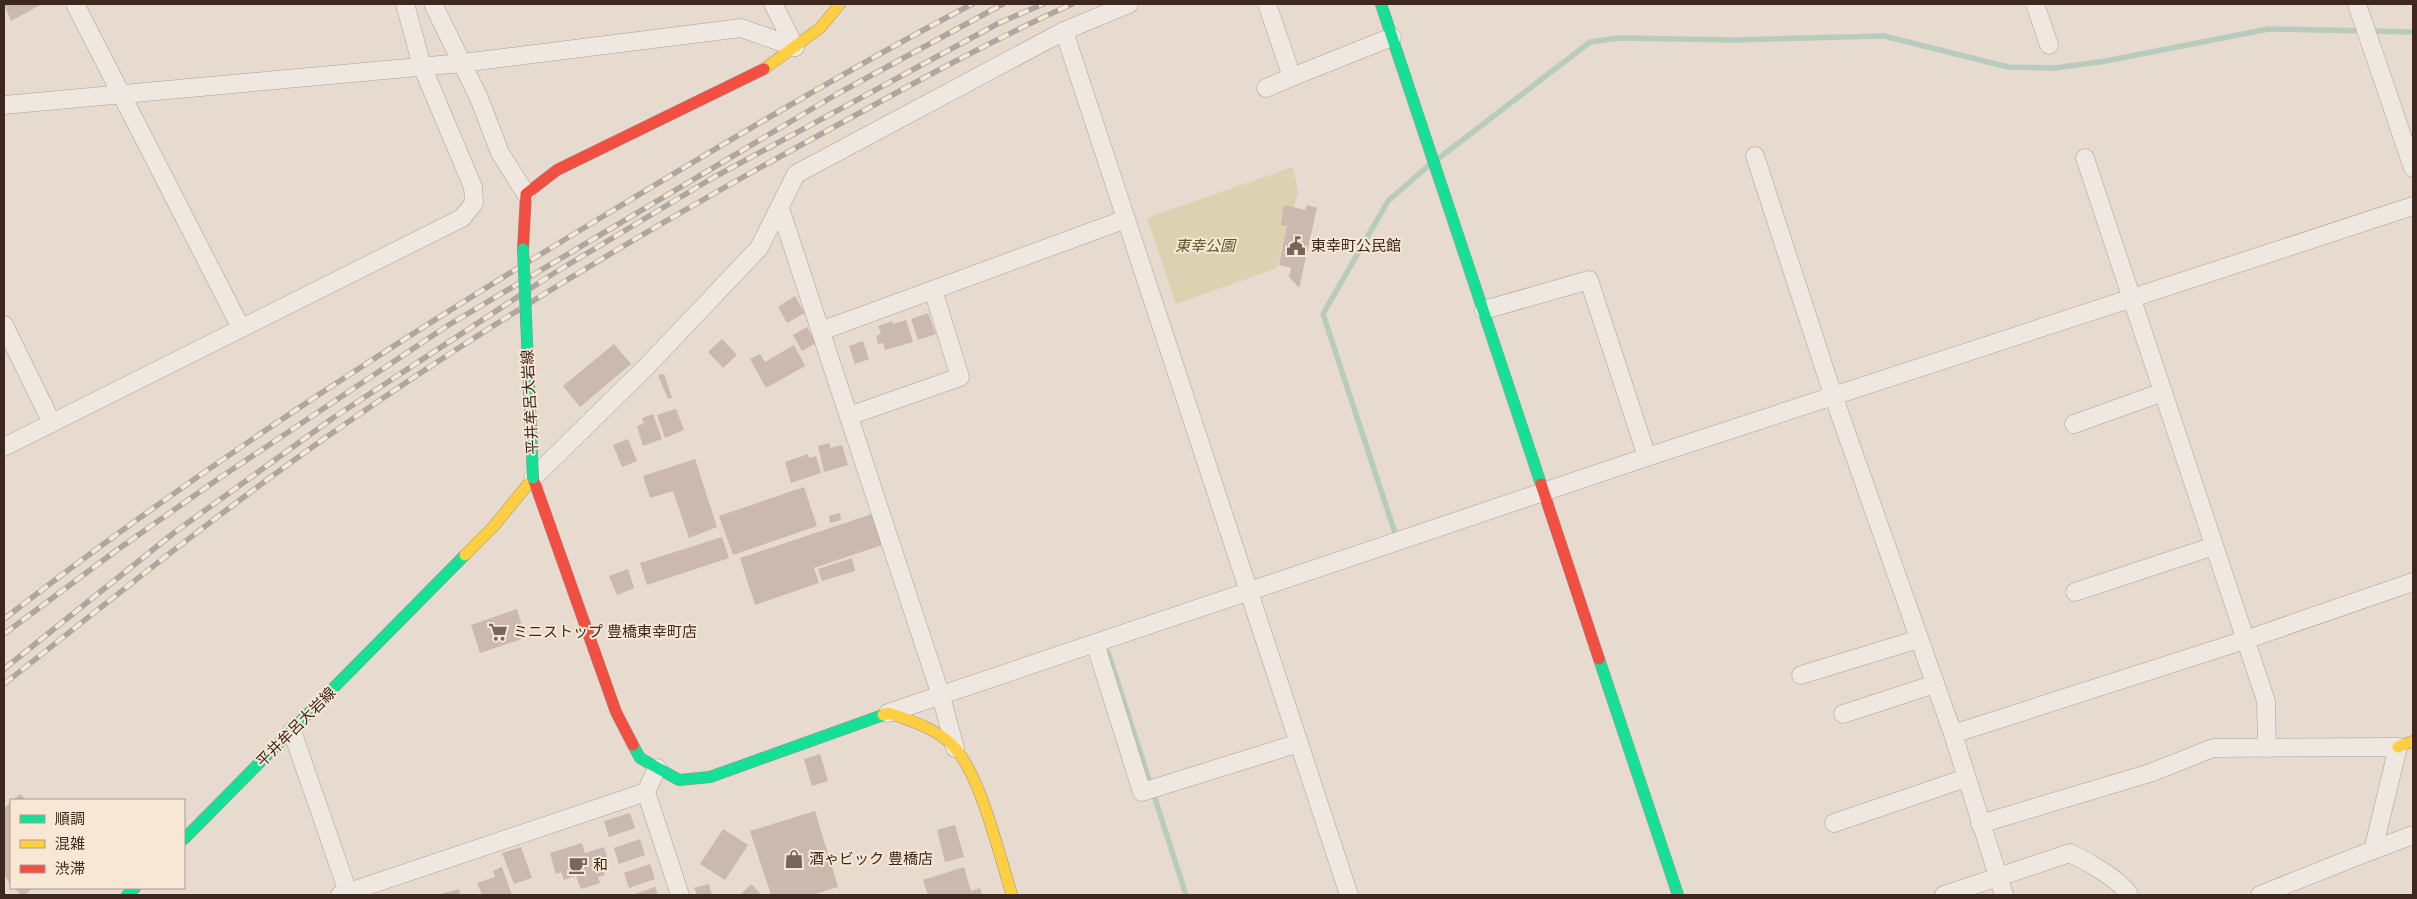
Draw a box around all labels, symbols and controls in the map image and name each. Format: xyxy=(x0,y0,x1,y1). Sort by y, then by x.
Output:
park label: 東幸公園 xyxy=(1175,235,1237,255)
public building icon: 東幸町公民館 xyxy=(1285,235,1307,257)
place label: 東幸町公民館 xyxy=(1311,235,1401,255)
street label: 平井牟呂大岩線 xyxy=(516,349,542,455)
supermarket icon: ミニストップ 豊橋東幸町店 xyxy=(487,621,509,643)
place label: ミニストップ 豊橋東幸町店 xyxy=(513,621,697,641)
street label: 平井牟呂大岩線 xyxy=(251,682,339,770)
legend xyxy=(10,799,185,889)
text: 順調 xyxy=(55,808,85,828)
text: 混雑 xyxy=(55,833,85,853)
shop icon: 酒ゃビック 豊橋店 xyxy=(783,848,805,870)
place label: 酒ゃビック 豊橋店 xyxy=(809,848,933,868)
cafe icon: 和 xyxy=(567,854,589,876)
place label: 和 xyxy=(593,854,608,874)
text: 渋滞 xyxy=(55,858,85,878)

